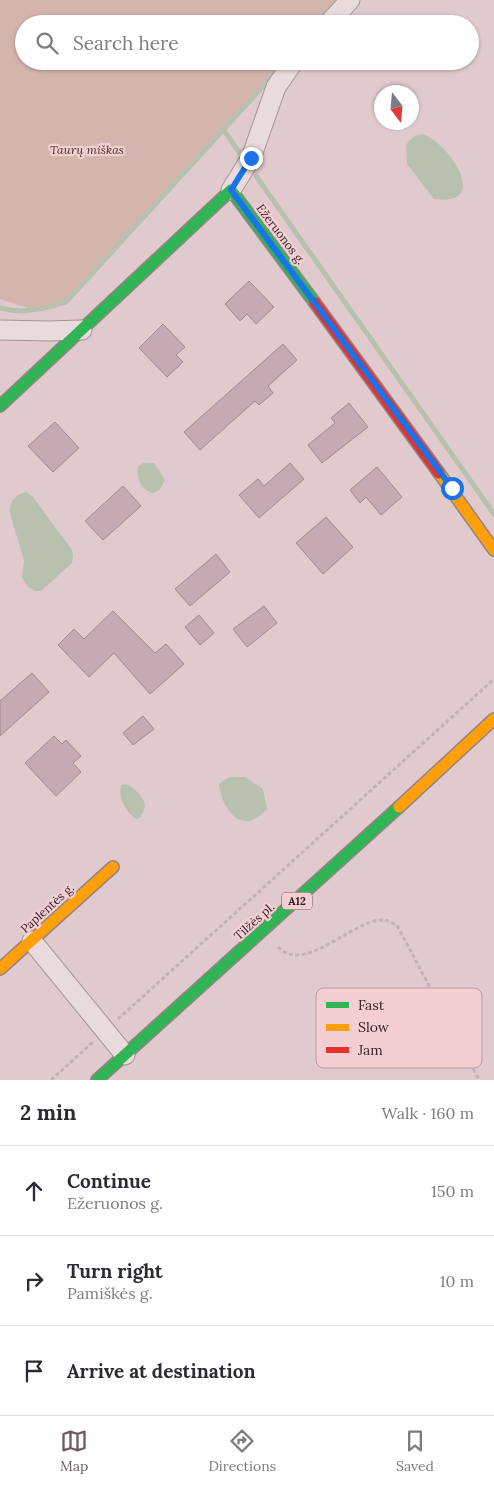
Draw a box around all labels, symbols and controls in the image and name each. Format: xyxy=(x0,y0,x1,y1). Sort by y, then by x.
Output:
search box xyxy=(15,15,479,70)
icon: search xyxy=(33,29,61,57)
text: Search here xyxy=(73,31,179,55)
north arrow xyxy=(374,85,419,130)
park label: Taurų miškas xyxy=(50,142,124,157)
route end xyxy=(240,147,263,170)
street label: Ežeruonos g. xyxy=(253,201,309,267)
route start xyxy=(441,477,464,500)
street label: Paplentės g. xyxy=(17,880,77,936)
road number: A12 xyxy=(282,892,312,909)
street label: Tilžės pl. xyxy=(231,899,277,943)
legend xyxy=(316,988,482,1068)
text: Fast xyxy=(358,996,385,1014)
text: Slow xyxy=(358,1018,390,1036)
text: Jam xyxy=(357,1041,383,1059)
text: 2 min xyxy=(20,1099,76,1126)
text: Walk · 160 m xyxy=(382,1103,474,1123)
text: Continue xyxy=(67,1169,151,1193)
icon: ahead xyxy=(20,1177,48,1205)
text: 150 m xyxy=(431,1181,474,1201)
text: Ežeruonos g. xyxy=(67,1193,163,1213)
text: Turn right xyxy=(67,1259,163,1283)
icon: right xyxy=(20,1267,48,1295)
text: 10 m xyxy=(440,1271,474,1291)
text: Pamiškės g. xyxy=(67,1283,153,1303)
icon: arrive xyxy=(20,1357,48,1385)
text: Arrive at destination xyxy=(67,1359,256,1383)
tab: Map xyxy=(60,1427,88,1475)
tab: Directions xyxy=(208,1427,276,1475)
tab: Saved xyxy=(396,1427,434,1475)

